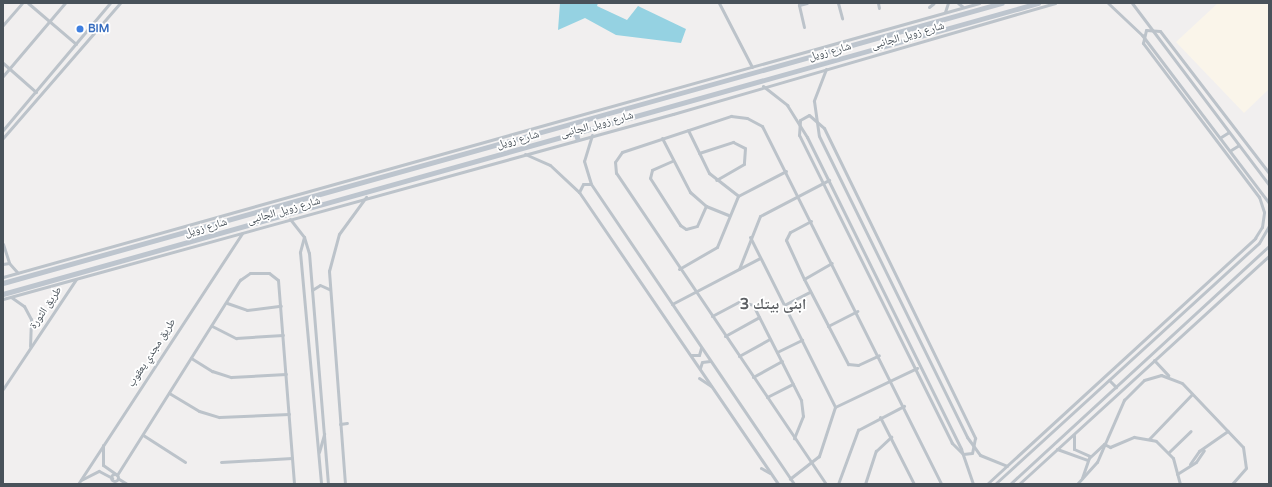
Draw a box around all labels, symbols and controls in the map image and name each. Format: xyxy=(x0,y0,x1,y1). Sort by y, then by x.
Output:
street label: شارع زويل الجانبى xyxy=(870,19,946,53)
place label: BIM xyxy=(88,22,109,36)
marker: BIM xyxy=(75,24,85,34)
street label: شارع زويل xyxy=(807,40,853,64)
street label: شارع زويل الجانبى xyxy=(559,109,635,141)
street label: شارع زويل xyxy=(495,128,541,152)
street label: شارع زويل الجانبى xyxy=(246,194,322,228)
street label: شارع زويل xyxy=(183,216,229,240)
street label: طريق الثورة xyxy=(27,284,65,332)
district label: ابنى بيتك 3 xyxy=(740,296,806,314)
street label: طريق مجدي يعقوب xyxy=(125,316,179,390)

